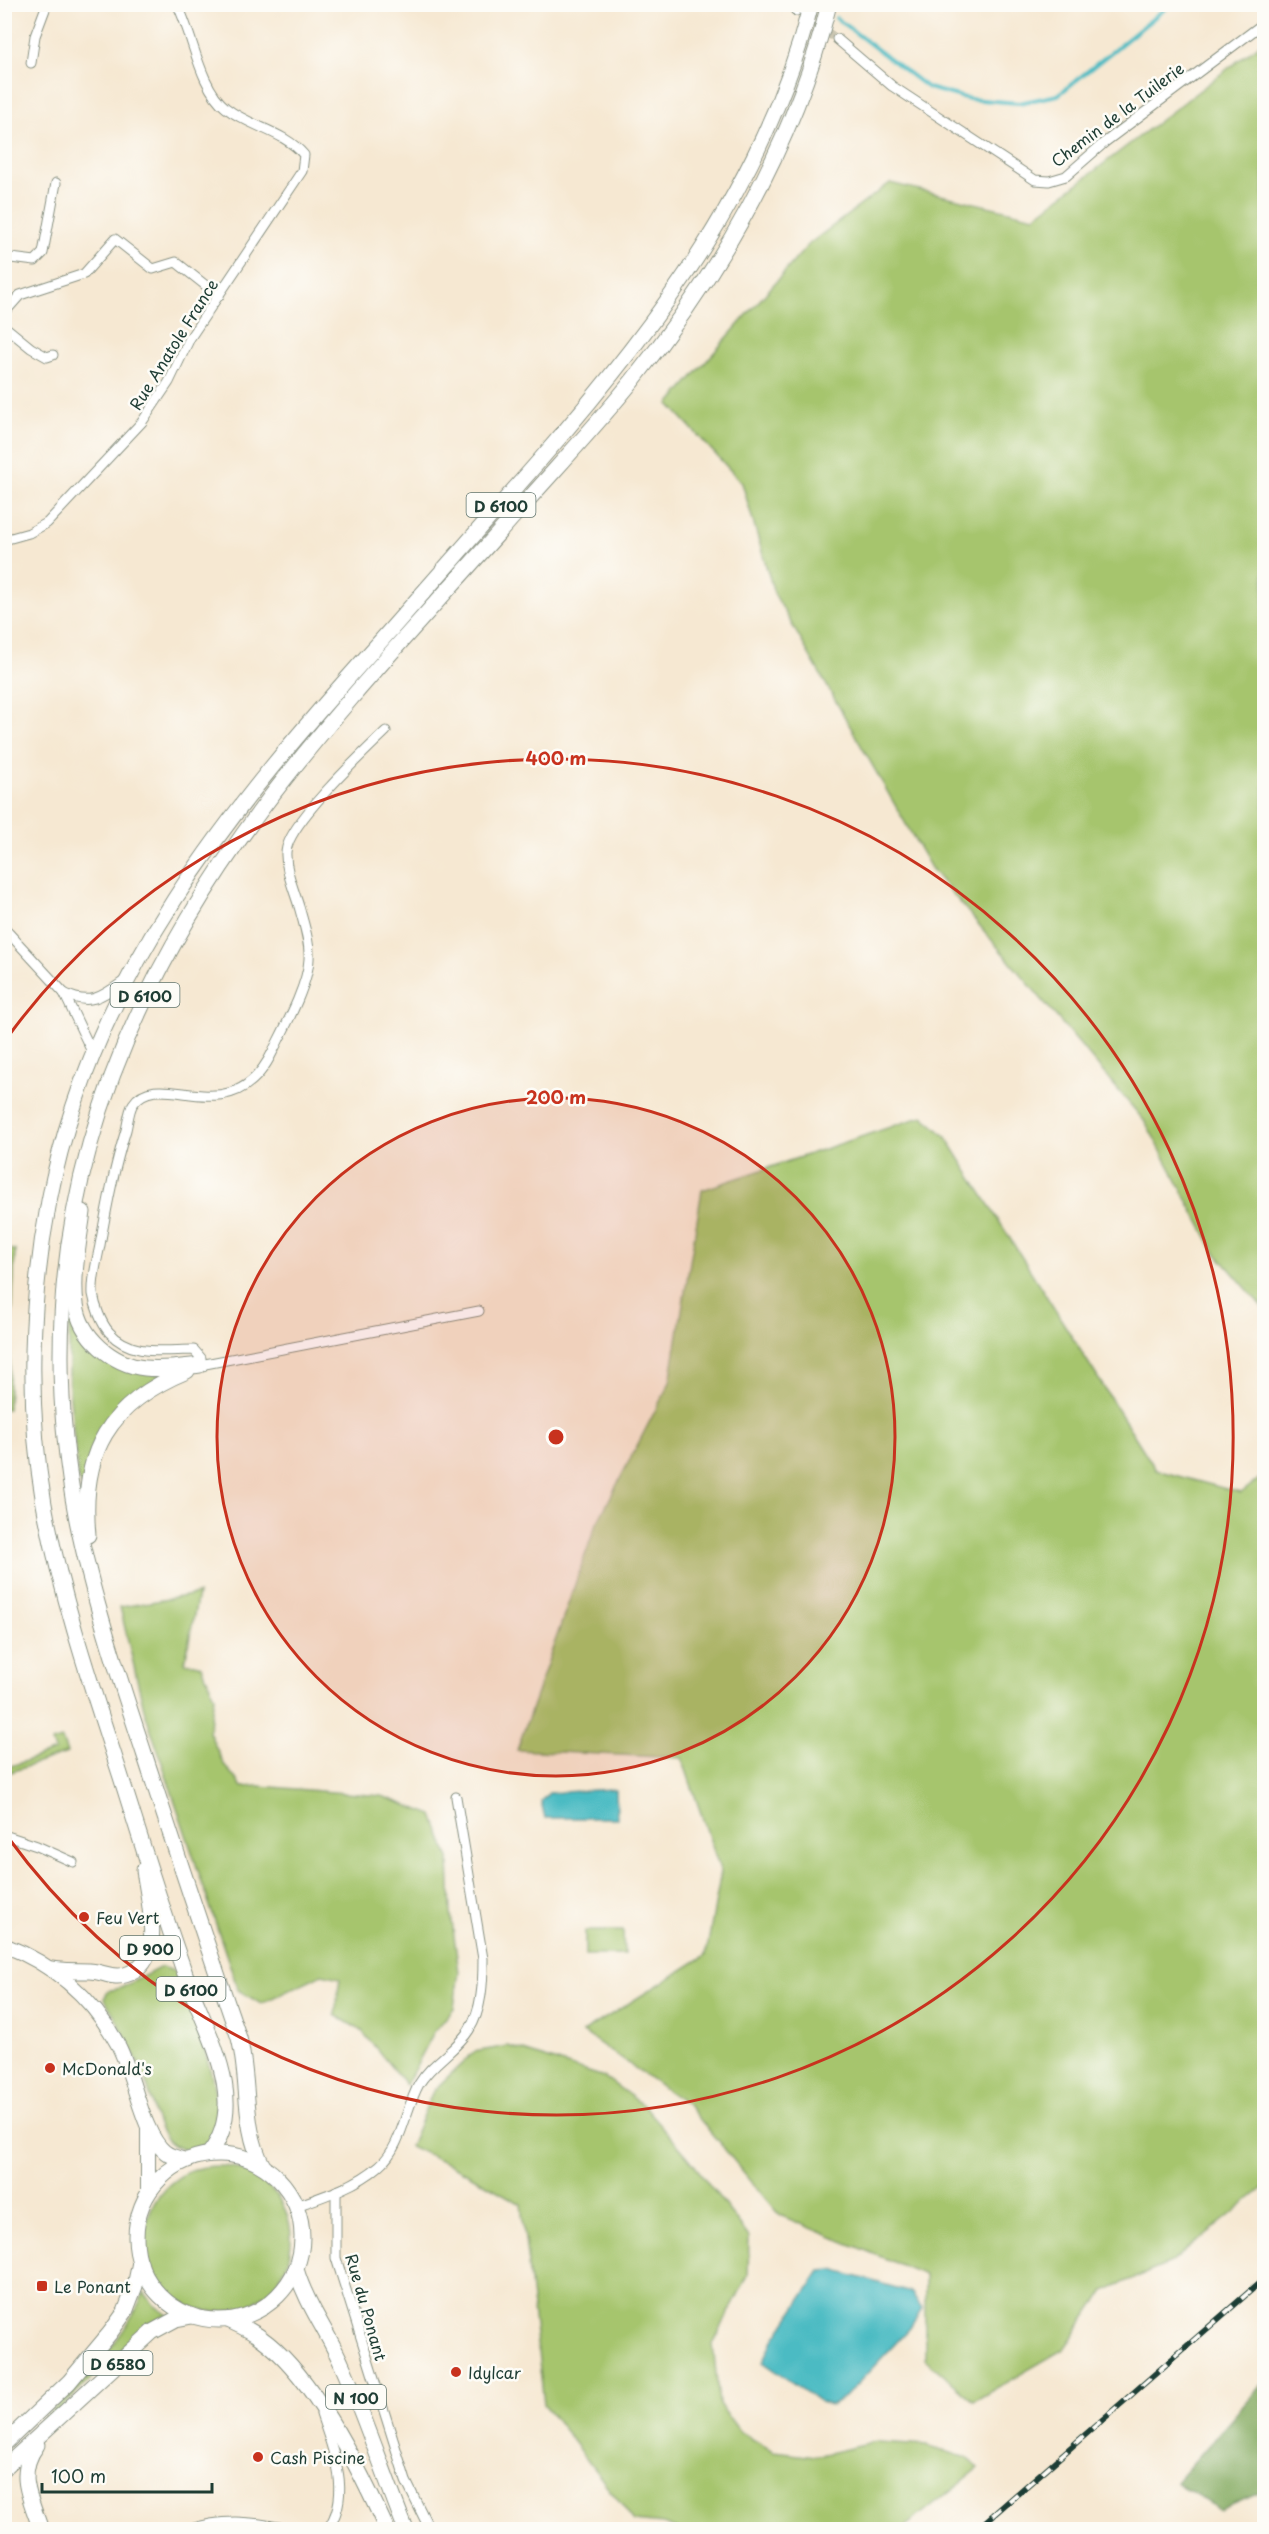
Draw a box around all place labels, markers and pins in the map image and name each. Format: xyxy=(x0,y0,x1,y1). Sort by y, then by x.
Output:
centre of rings xyxy=(546,1427,566,1447)
place label: Feu Vert xyxy=(96,1905,160,1929)
marker: Feu Vert xyxy=(77,1910,91,1924)
place label: McDonald's xyxy=(62,2056,152,2080)
marker: McDonald's xyxy=(43,2061,57,2075)
place label: Le Ponant xyxy=(54,2274,131,2298)
marker: Le Ponant xyxy=(35,2279,49,2293)
place label: Idylcar xyxy=(468,2360,522,2384)
marker: Idylcar xyxy=(449,2365,463,2379)
place label: Cash Piscine xyxy=(270,2445,365,2469)
marker: Cash Piscine xyxy=(251,2450,265,2464)

